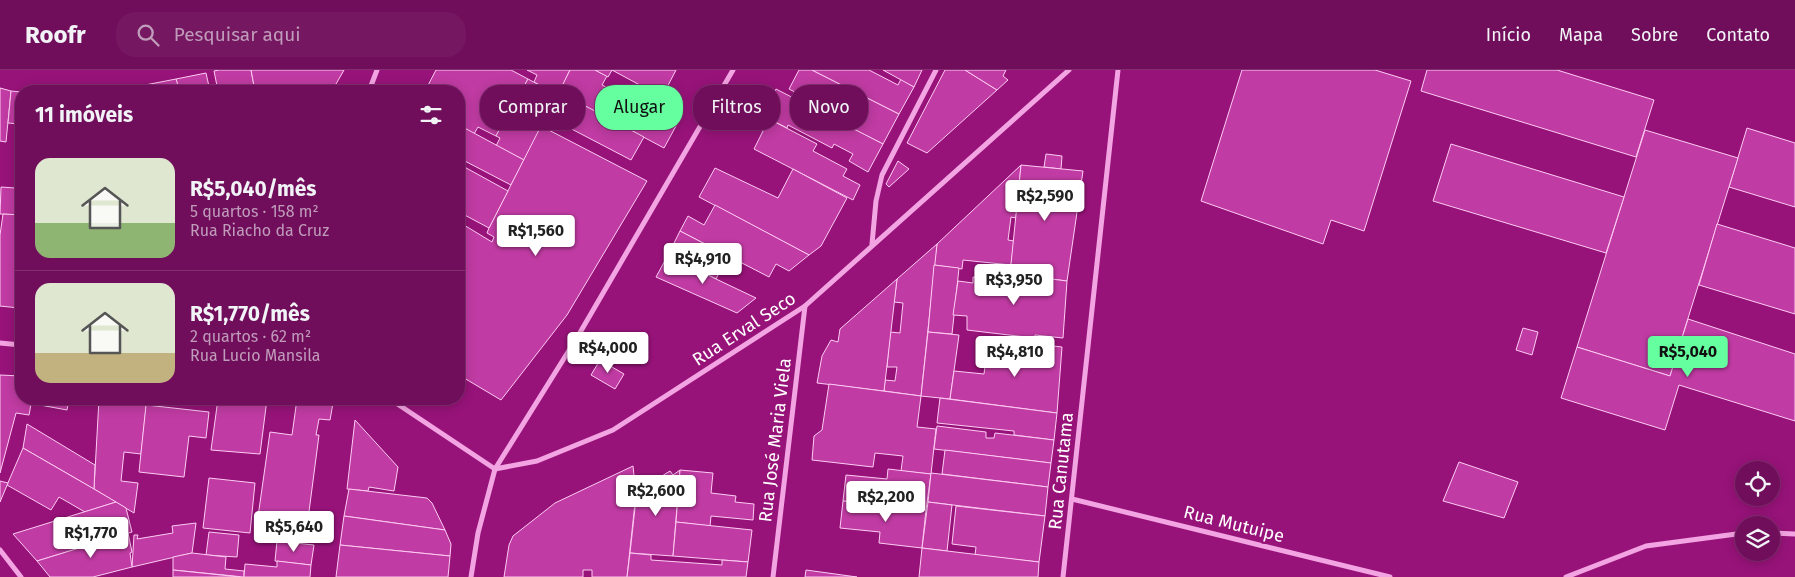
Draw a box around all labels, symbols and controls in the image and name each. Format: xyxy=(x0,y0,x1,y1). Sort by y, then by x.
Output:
search box xyxy=(116,12,466,57)
text: Roofr xyxy=(25,21,86,49)
icon: search xyxy=(134,21,162,49)
text: Pesquisar aqui xyxy=(174,23,301,46)
text: Início xyxy=(1486,24,1531,46)
text: Mapa xyxy=(1559,24,1603,46)
text: Sobre xyxy=(1631,24,1678,46)
text: Contato xyxy=(1706,24,1770,46)
chip: Comprar xyxy=(480,85,585,130)
chip: Alugar xyxy=(595,85,683,130)
chip: Filtros xyxy=(693,85,780,130)
chip: Novo xyxy=(790,85,868,130)
icon: filters xyxy=(417,101,445,129)
text: 11 imóveis xyxy=(35,102,133,128)
text: R$5,040/mês xyxy=(190,176,317,202)
icon: home xyxy=(75,178,135,238)
pin: R$2,590 xyxy=(999,180,1091,222)
text: R$2,590 xyxy=(1016,186,1074,205)
text: 5 quartos · 158 m² xyxy=(190,202,319,221)
pin: R$1,560 xyxy=(490,214,582,257)
text: Rua Riacho da Cruz xyxy=(190,221,329,240)
text: R$1,560 xyxy=(508,221,564,240)
pin: R$4,910 xyxy=(657,242,749,285)
text: R$4,910 xyxy=(675,249,731,268)
pin: R$3,950 xyxy=(968,264,1060,306)
text: R$3,950 xyxy=(985,270,1043,289)
street label: Rua Erval Seco xyxy=(688,287,800,371)
text: R$1,770/mês xyxy=(190,301,310,327)
icon: home xyxy=(75,303,135,363)
text: 2 quartos · 62 m² xyxy=(190,327,311,346)
pin: R$4,000 xyxy=(562,332,654,374)
pin: R$4,810 xyxy=(969,336,1061,378)
pin: R$5,040 xyxy=(1642,336,1734,378)
text: R$4,000 xyxy=(578,338,638,357)
text: R$4,810 xyxy=(987,342,1044,361)
text: R$5,040 xyxy=(1659,342,1717,361)
text: Rua Lucio Mansila xyxy=(190,346,321,365)
street label: Rua José Maria Viela xyxy=(754,357,796,523)
street label: Rua Canutama xyxy=(1044,411,1078,531)
map controls xyxy=(1735,461,1780,561)
button: locate xyxy=(1735,461,1780,506)
pin: R$2,600 xyxy=(610,474,702,517)
pin: R$2,200 xyxy=(840,480,932,523)
text: R$2,600 xyxy=(627,481,685,500)
text: R$2,200 xyxy=(857,487,915,506)
street label: Rua Mutuipe xyxy=(1181,501,1287,547)
pin: R$5,640 xyxy=(248,510,340,553)
pin: R$1,770 xyxy=(45,516,137,559)
button: layers xyxy=(1735,516,1780,561)
text: R$5,640 xyxy=(265,517,323,536)
text: R$1,770 xyxy=(64,523,118,542)

